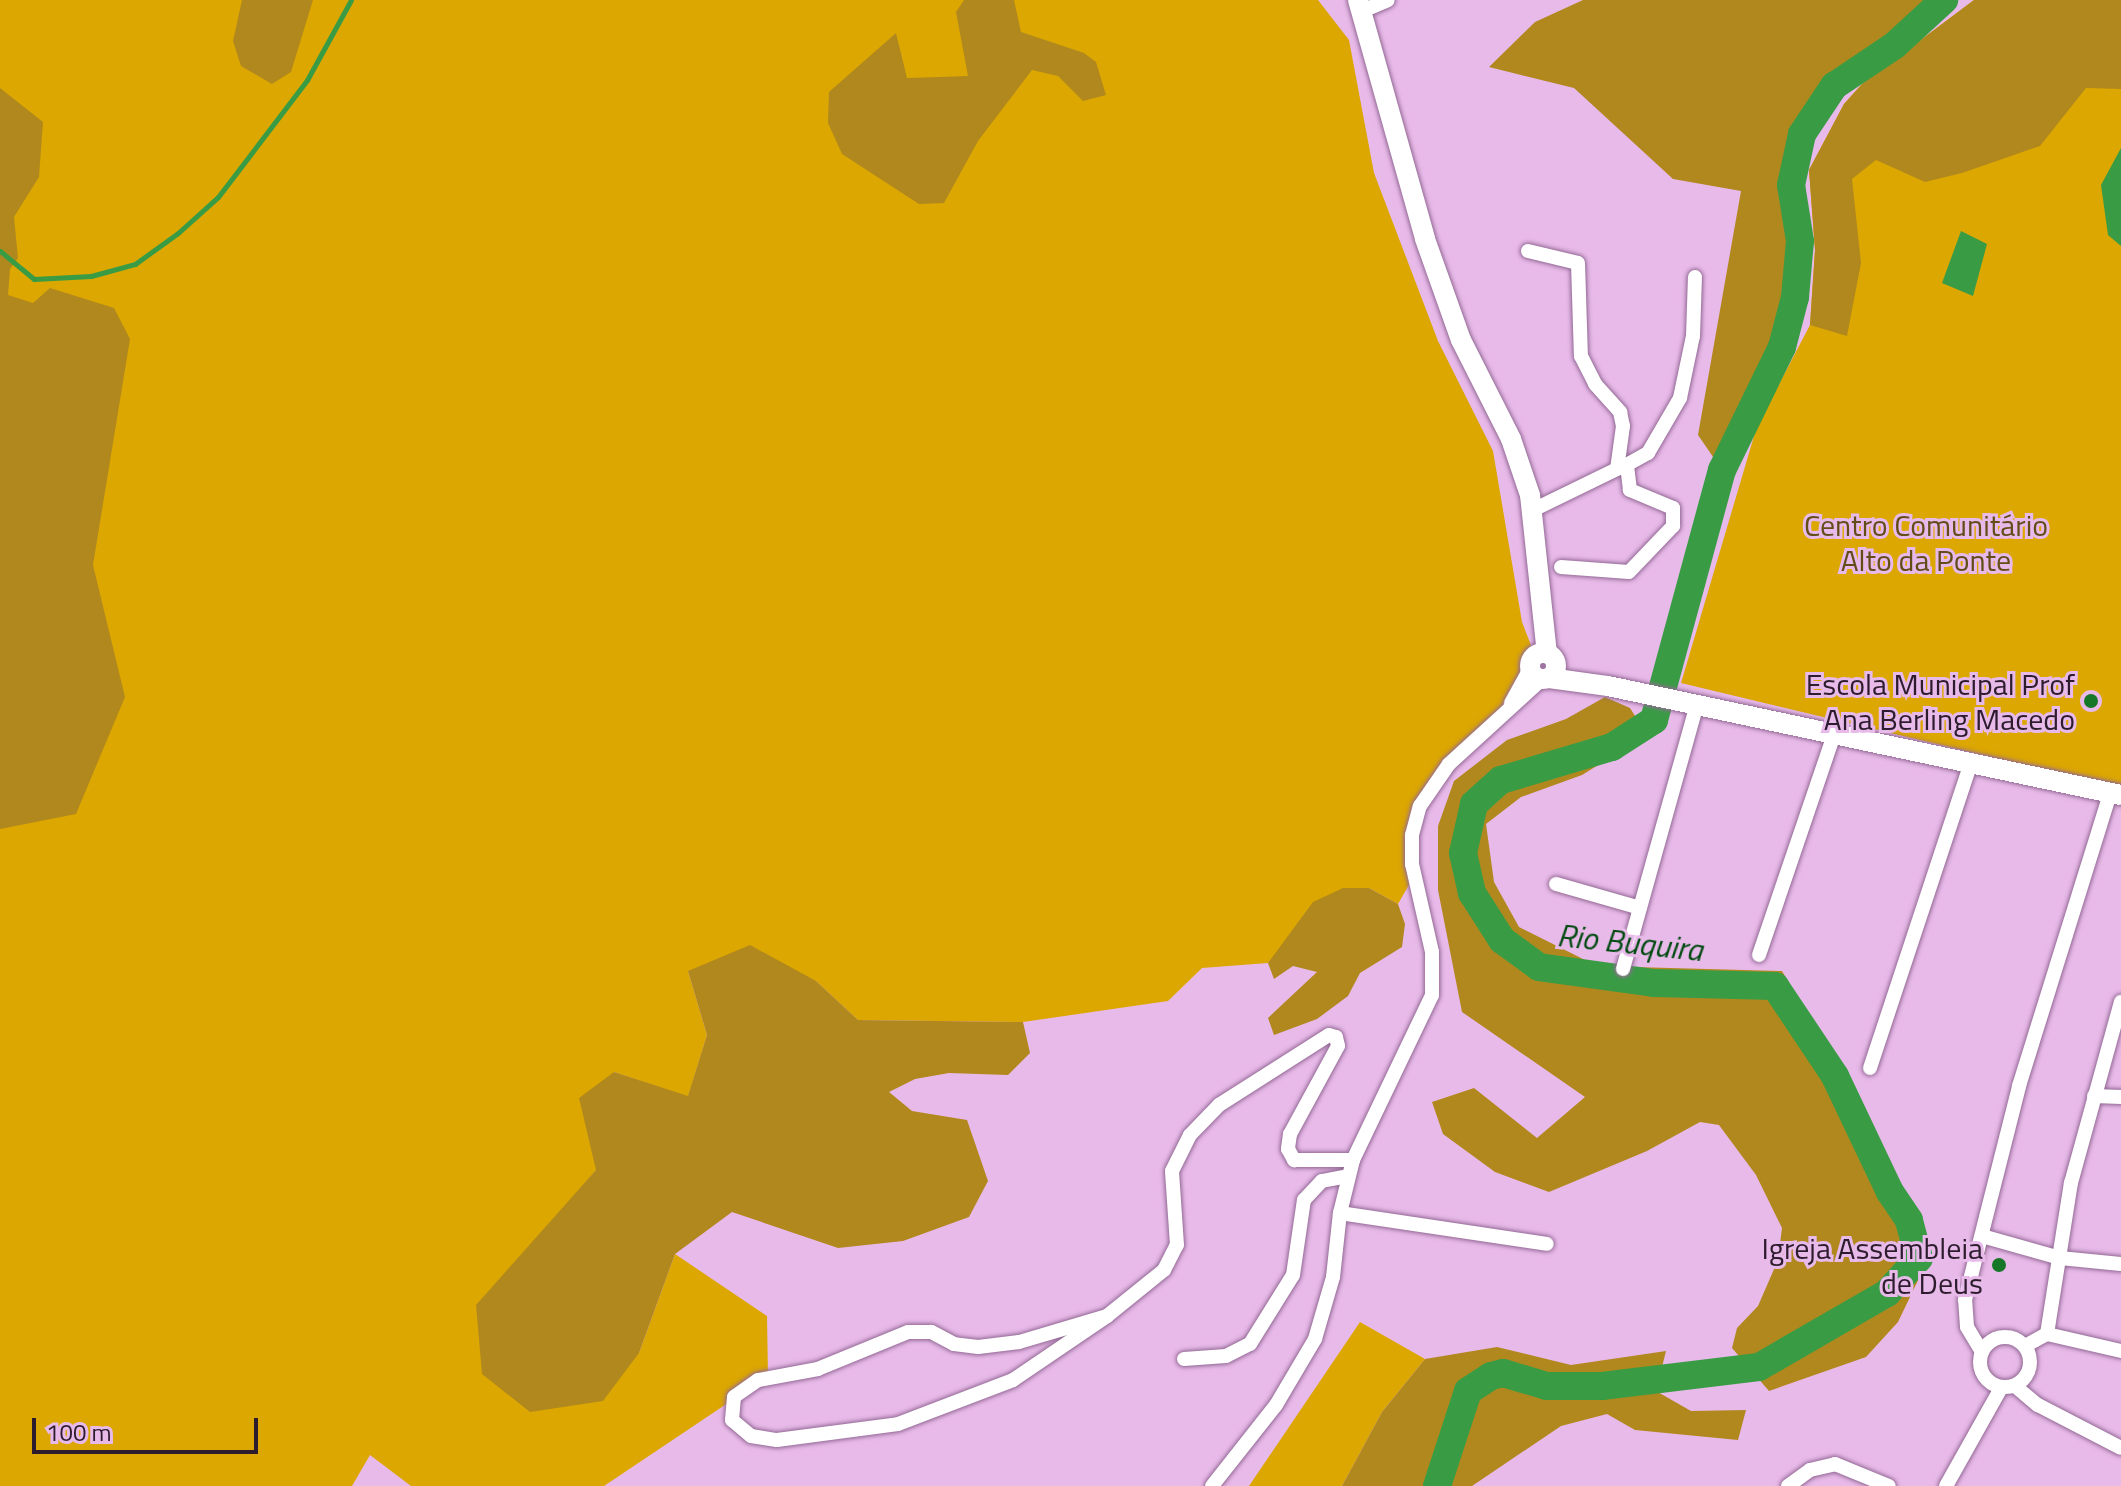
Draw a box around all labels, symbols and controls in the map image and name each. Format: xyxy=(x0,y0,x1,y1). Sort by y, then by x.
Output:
park label: Centro Comunitário Alto da Ponte xyxy=(1804,507,2048,578)
place label: Escola Municipal Prof Ana Berling Macedo xyxy=(1806,666,2075,736)
marker: Escola Municipal Prof Ana Berling Macedo xyxy=(2082,692,2100,710)
water label: Rio Buquira xyxy=(1555,915,1705,969)
place label: Igreja Assembleia de Deus xyxy=(1762,1230,1983,1300)
marker: Igreja Assembleia de Deus xyxy=(1990,1256,2008,1274)
scale bar xyxy=(36,1402,262,1452)
text: 100 m xyxy=(46,1414,112,1450)

